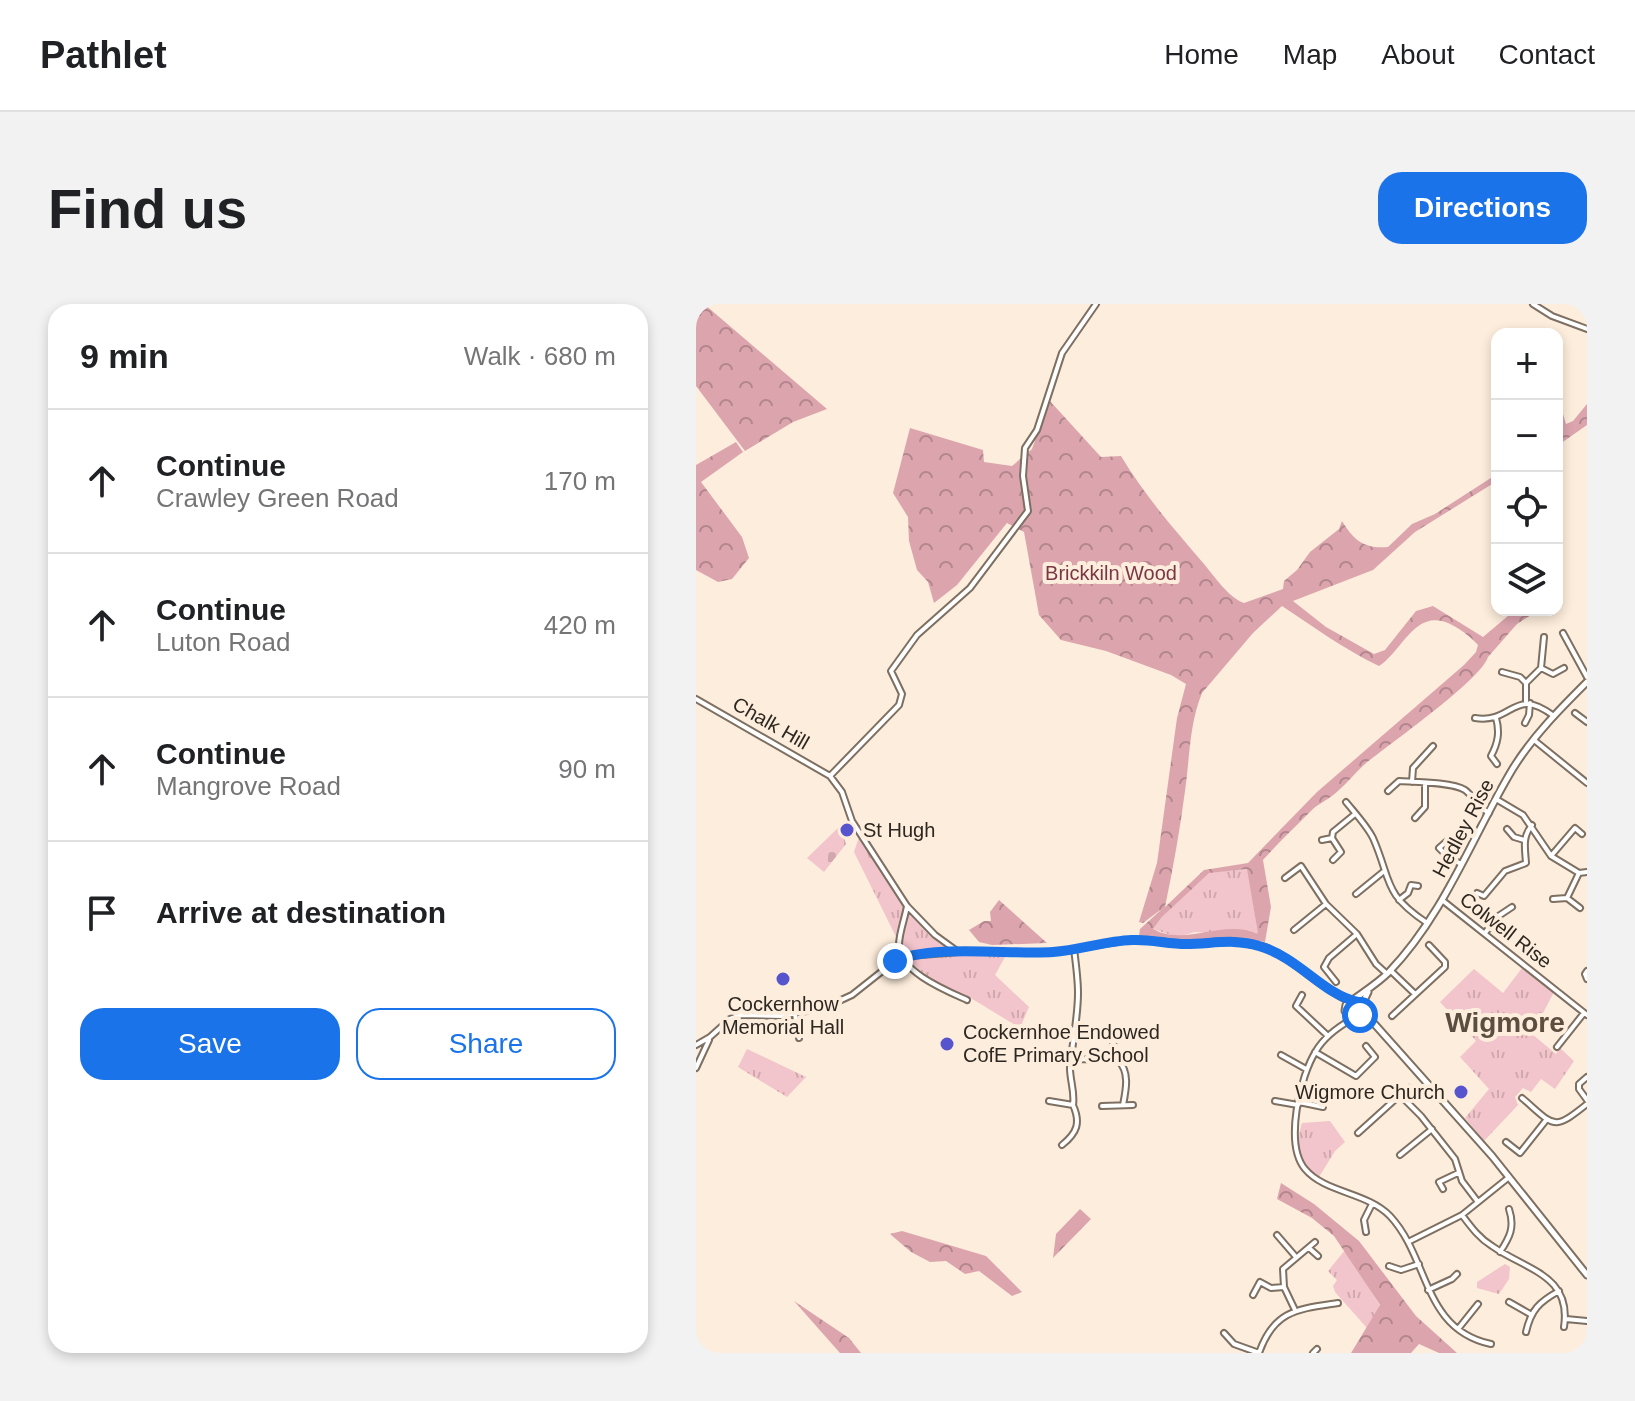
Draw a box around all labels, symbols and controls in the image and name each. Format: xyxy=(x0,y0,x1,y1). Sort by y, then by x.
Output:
text: Pathlet xyxy=(40,34,167,76)
text: Home xyxy=(1164,39,1239,70)
text: Map xyxy=(1283,39,1337,70)
text: About xyxy=(1381,39,1455,70)
text: Contact xyxy=(1499,39,1595,70)
button: Directions xyxy=(1378,172,1587,244)
text: Find us xyxy=(48,177,247,240)
map controls xyxy=(1491,328,1563,616)
button: + xyxy=(1491,328,1563,400)
text: 9 min xyxy=(80,337,169,375)
text: Walk · 680 m xyxy=(464,341,616,371)
button: − xyxy=(1491,400,1563,472)
text: Continue xyxy=(156,449,286,482)
icon: ahead xyxy=(80,459,124,503)
text: 170 m xyxy=(544,466,616,496)
button: locate xyxy=(1491,472,1563,544)
text: Crawley Green Road xyxy=(156,483,399,513)
button: layers xyxy=(1491,544,1563,616)
park label: Brickkiln Wood xyxy=(1045,562,1177,584)
text: Continue xyxy=(156,593,286,626)
icon: ahead xyxy=(80,603,124,647)
text: 420 m xyxy=(544,610,616,640)
text: Luton Road xyxy=(156,627,290,657)
street label: Chalk Hill xyxy=(729,692,813,754)
text: Continue xyxy=(156,737,286,770)
icon: ahead xyxy=(80,747,124,791)
text: 90 m xyxy=(558,754,616,784)
text: Mangrove Road xyxy=(156,771,341,801)
street label: Hedley Rise xyxy=(1428,775,1498,881)
place label: St Hugh xyxy=(863,819,935,841)
marker: St Hugh xyxy=(838,821,856,839)
street label: Colwell Rise xyxy=(1456,887,1556,973)
icon: arrive xyxy=(80,891,124,935)
text: Arrive at destination xyxy=(156,896,446,929)
route end xyxy=(877,943,913,979)
marker: Cockernhow Memorial Hall xyxy=(774,970,792,988)
place label: Cockernhow Memorial Hall xyxy=(722,993,844,1038)
route start xyxy=(1342,997,1378,1033)
district label: Wigmore xyxy=(1445,1007,1565,1038)
button: Save xyxy=(80,1008,340,1080)
button: Share xyxy=(356,1008,616,1080)
place label: Cockernhoe Endowed CofE Primary School xyxy=(963,1021,1160,1066)
marker: Cockernhoe Endowed CofE Primary School xyxy=(938,1035,956,1053)
place label: Wigmore Church xyxy=(1295,1081,1445,1103)
marker: Wigmore Church xyxy=(1452,1083,1470,1101)

